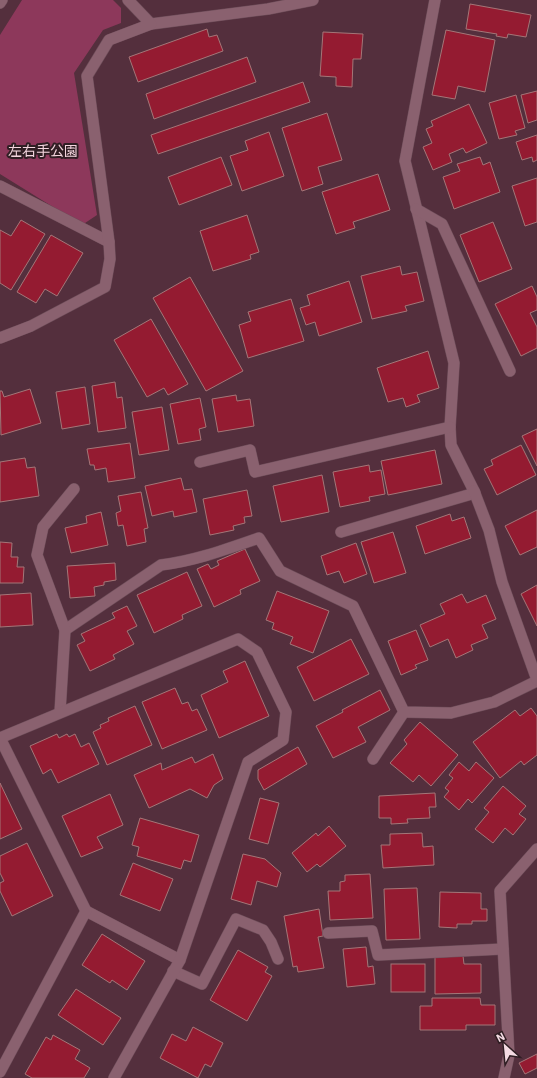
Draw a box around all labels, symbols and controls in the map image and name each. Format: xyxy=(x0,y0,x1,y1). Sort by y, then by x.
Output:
park label: 左右手公園 xyxy=(8,142,78,160)
north arrow xyxy=(485,1026,525,1066)
text: N xyxy=(494,1029,507,1045)

